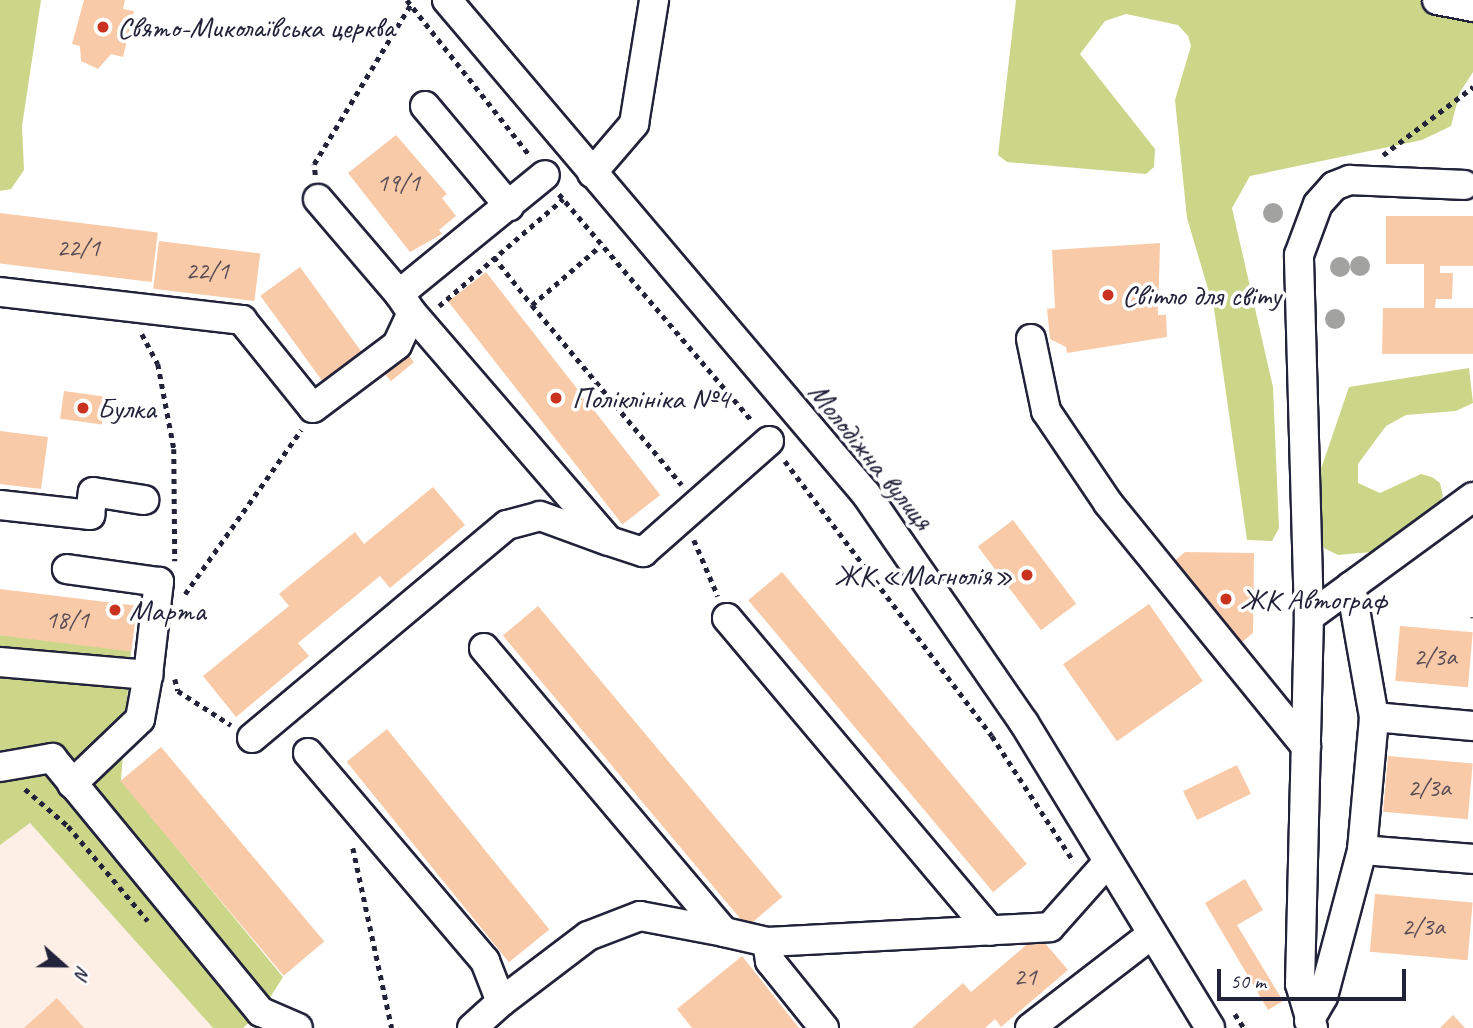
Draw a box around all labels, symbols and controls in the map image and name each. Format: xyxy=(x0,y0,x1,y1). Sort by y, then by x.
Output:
place label: Свято-Миколаївська церква xyxy=(117,9,396,45)
marker: Свято-Миколаївська церква xyxy=(95,19,111,35)
house number: 19/1 xyxy=(376,167,420,199)
house number: 22/1 xyxy=(56,232,100,264)
house number: 22/1 xyxy=(185,255,229,287)
place label: Світло для світу xyxy=(1122,277,1281,313)
marker: Світло для світу xyxy=(1100,287,1116,303)
street label: Молодіжна вулиця xyxy=(800,375,942,537)
place label: Поліклініка №4 xyxy=(572,380,730,416)
marker: Поліклініка №4 xyxy=(546,388,566,408)
place label: Булка xyxy=(97,390,156,426)
marker: Булка xyxy=(75,400,91,416)
place label: ЖК «Магнолія» xyxy=(834,557,1013,593)
marker: ЖК «Магнолія» xyxy=(1019,567,1035,583)
place label: ЖК Автограф xyxy=(1240,581,1387,617)
marker: ЖК Автограф xyxy=(1218,591,1234,607)
place label: Марта xyxy=(129,592,205,628)
marker: Марта xyxy=(107,602,123,618)
house number: 18/1 xyxy=(45,604,89,636)
house number: 2/3а xyxy=(1413,641,1457,673)
house number: 2/3а xyxy=(1407,772,1451,804)
house number: 2/3а xyxy=(1401,911,1445,943)
north arrow xyxy=(28,930,98,1000)
scale bar xyxy=(1221,954,1410,998)
house number: 21 xyxy=(1013,961,1037,993)
text: N xyxy=(69,963,96,982)
text: 50 m xyxy=(1230,968,1266,994)

